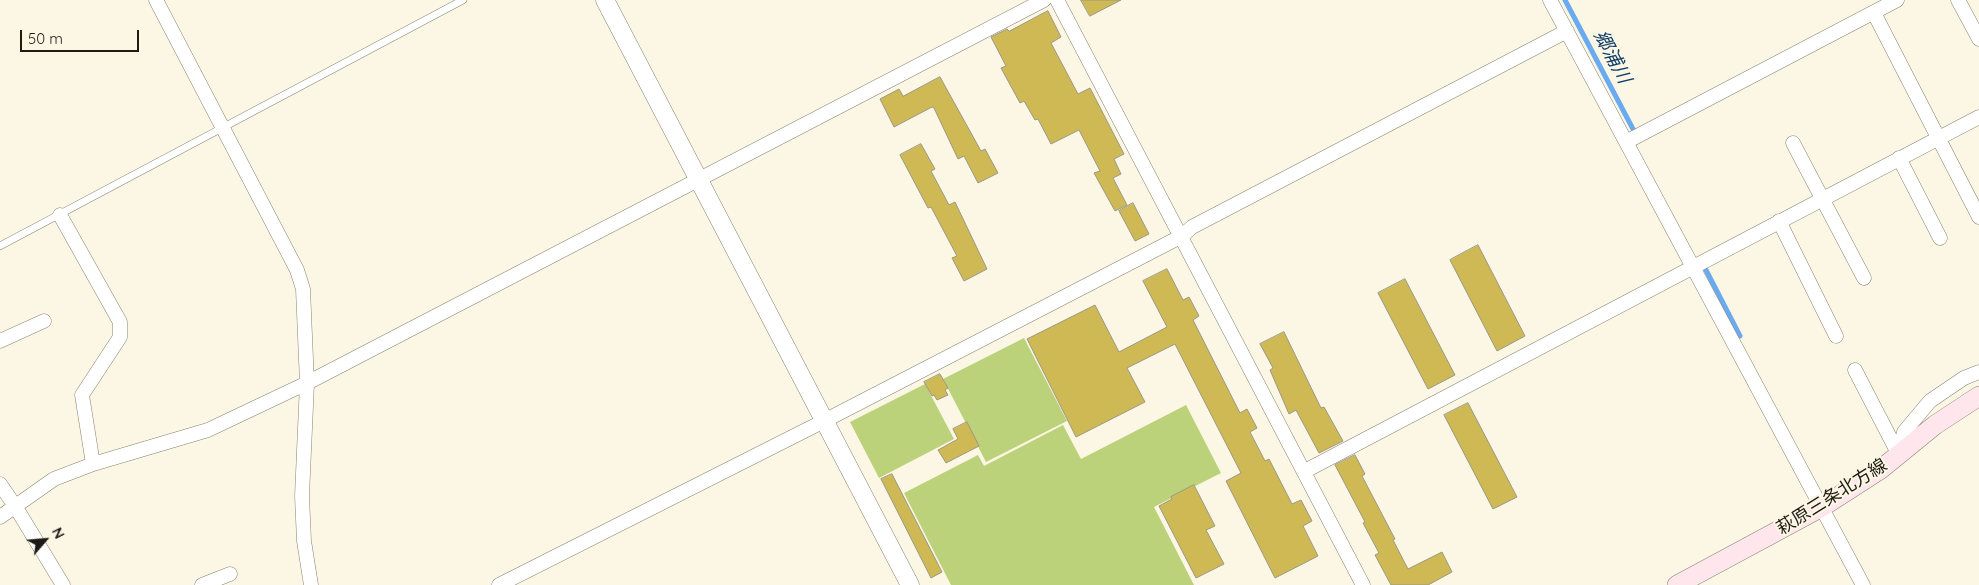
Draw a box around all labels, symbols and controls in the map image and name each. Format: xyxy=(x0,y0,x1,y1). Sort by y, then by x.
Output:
scale bar xyxy=(22,20,141,52)
water label: 郷浦川 xyxy=(1589,26,1635,88)
text: 50 m xyxy=(28,29,63,48)
street label: 萩原三条北方線 xyxy=(1773,454,1891,540)
north arrow xyxy=(20,515,70,565)
text: N xyxy=(48,525,69,542)

